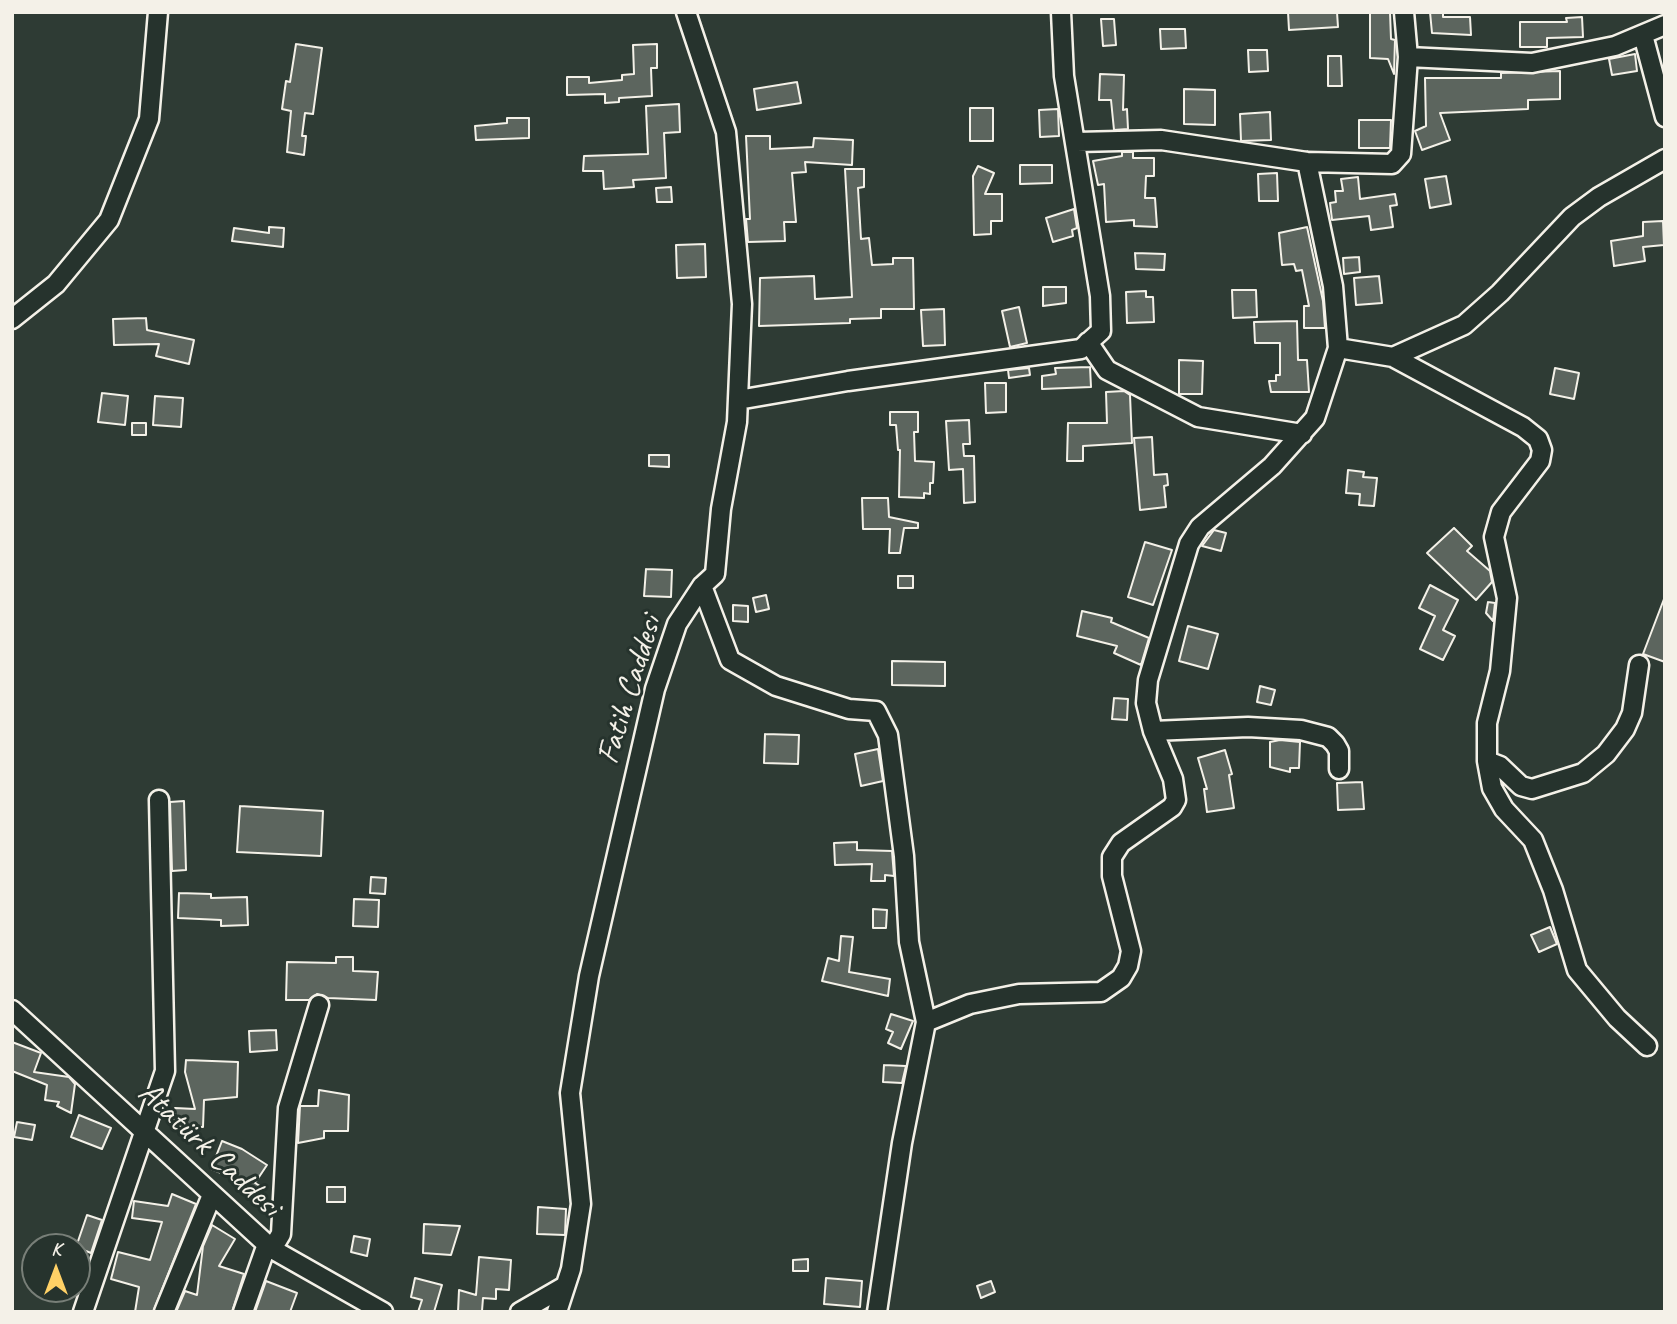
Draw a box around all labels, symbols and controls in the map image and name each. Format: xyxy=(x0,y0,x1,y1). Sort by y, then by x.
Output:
street label: Fatih Caddesi xyxy=(589,611,671,769)
street label: Atatürk Caddesi xyxy=(129,1074,289,1226)
north arrow xyxy=(21,1233,91,1303)
text: K xyxy=(51,1237,61,1261)

